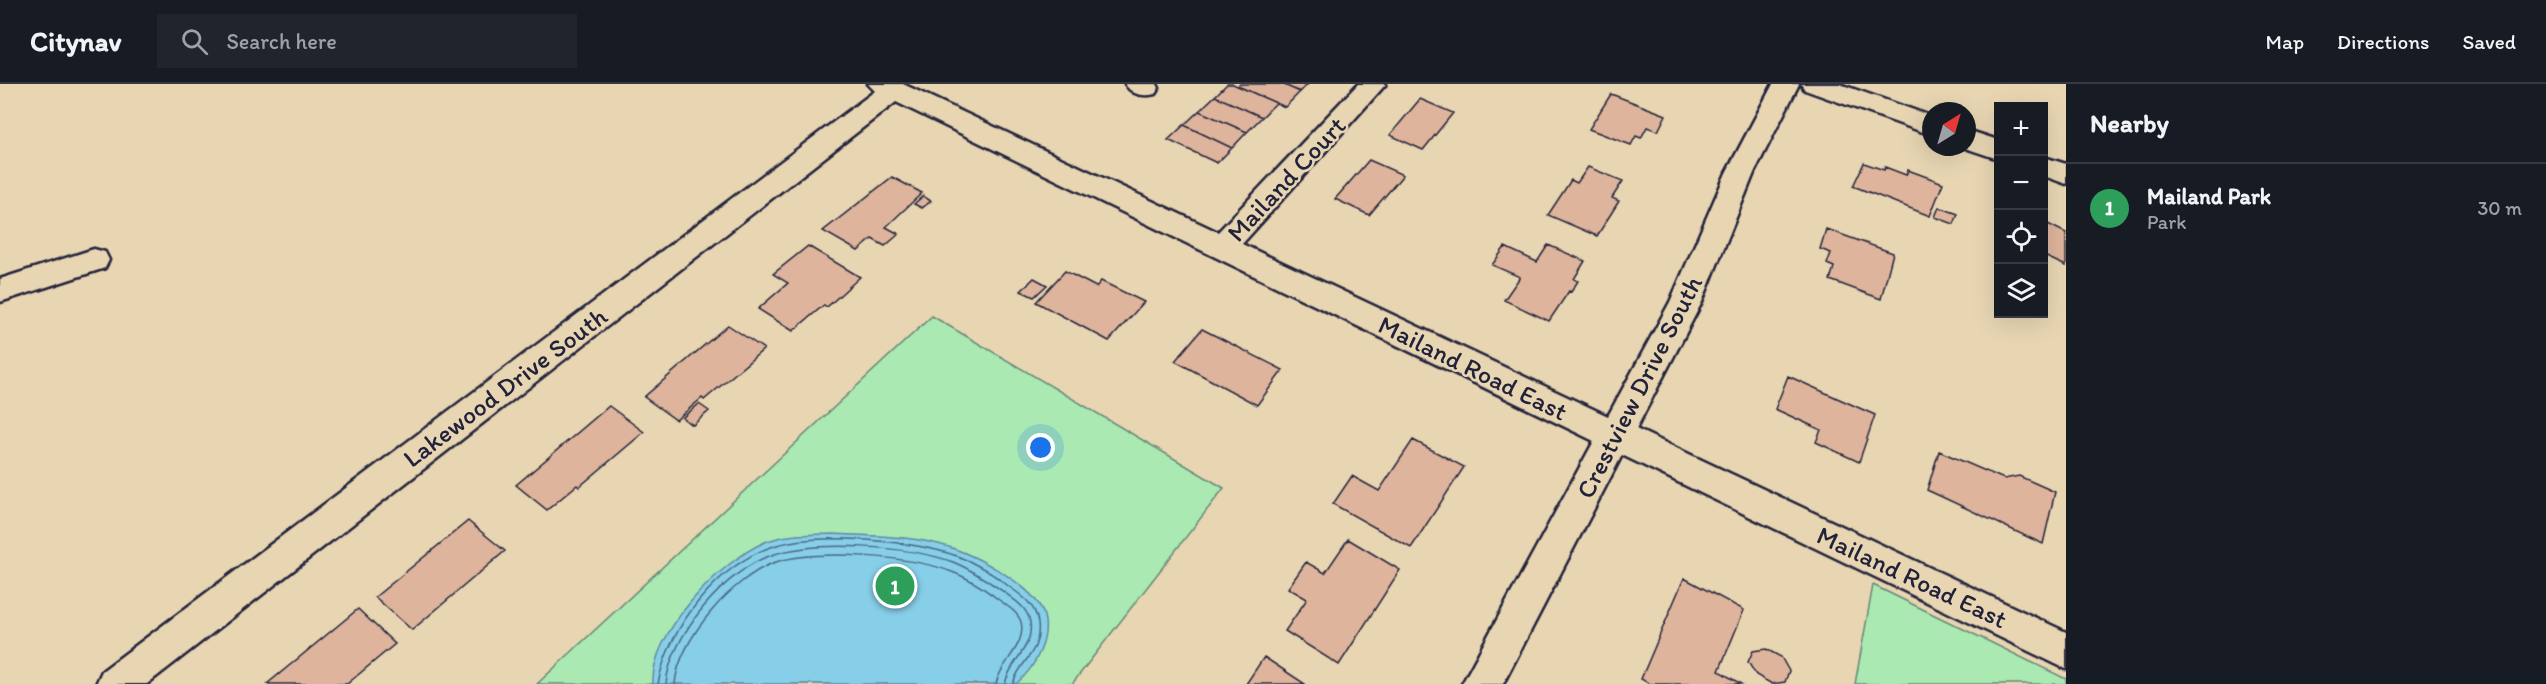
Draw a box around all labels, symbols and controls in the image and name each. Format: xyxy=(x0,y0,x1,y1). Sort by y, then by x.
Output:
search box xyxy=(157,14,577,68)
text: Citynav xyxy=(30,24,121,58)
icon: search xyxy=(178,25,211,58)
text: Search here xyxy=(226,28,337,55)
text: Map xyxy=(2266,29,2304,54)
text: Directions xyxy=(2337,29,2429,54)
text: Saved xyxy=(2462,29,2516,54)
north arrow xyxy=(1922,102,1976,156)
map controls xyxy=(1994,102,2048,318)
button: + xyxy=(1994,102,2048,156)
text: Nearby xyxy=(2090,107,2169,139)
street label: Mailand Court xyxy=(1220,110,1352,248)
button: − xyxy=(1994,156,2048,210)
text: Mailand Park xyxy=(2147,183,2271,210)
text: 1 xyxy=(2105,196,2114,220)
text: 30 m xyxy=(2477,196,2522,220)
button: locate xyxy=(1994,210,2048,264)
text: Park xyxy=(2147,210,2186,234)
button: layers xyxy=(1994,264,2048,318)
street label: Crestview Drive South xyxy=(1569,270,1709,504)
street label: Lakewood Drive South xyxy=(397,300,613,474)
street label: Mailand Road East xyxy=(1373,308,1573,428)
your location xyxy=(1026,433,1055,462)
street label: Mailand Road East xyxy=(1812,519,2012,635)
pin: 1 xyxy=(876,564,914,608)

